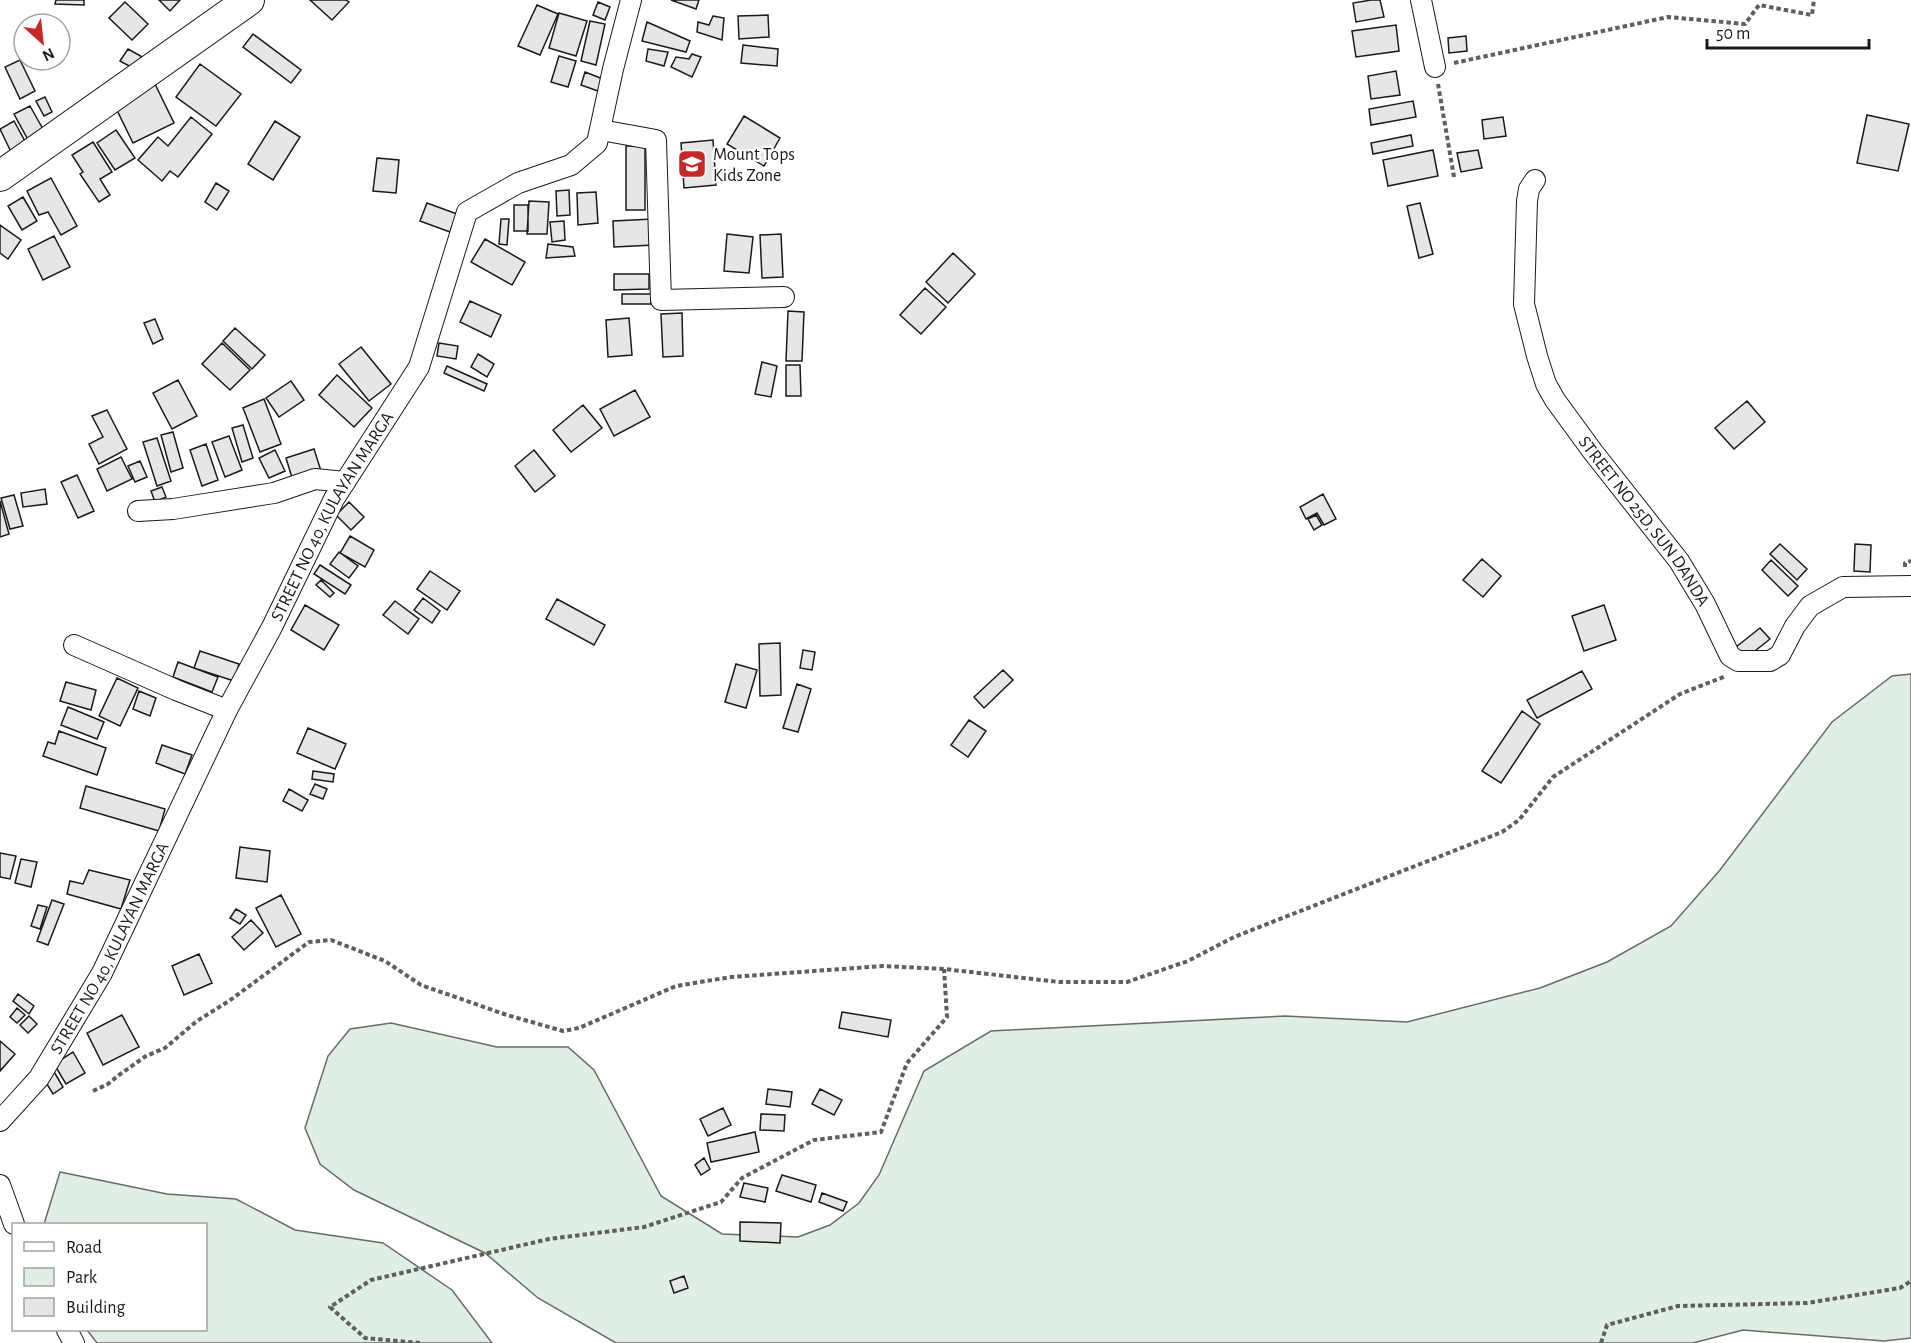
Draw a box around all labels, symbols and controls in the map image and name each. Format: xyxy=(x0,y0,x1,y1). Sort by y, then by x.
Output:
north arrow xyxy=(12,12,72,72)
scale bar xyxy=(1707,12,1869,50)
text: 50 m xyxy=(1716,25,1750,43)
text: N xyxy=(40,45,57,64)
place label: Mount Tops Kids Zone xyxy=(713,146,795,185)
school or university icon: Mount Tops Kids Zone xyxy=(676,148,708,180)
street label: STREET NO 40, KULAYAN MARGA xyxy=(268,409,398,624)
street label: STREET NO 25D, SUN DANDA xyxy=(1575,433,1713,610)
street label: STREET NO 40, KULAYAN MARGA xyxy=(48,839,173,1058)
legend xyxy=(12,1223,207,1331)
text: Road xyxy=(66,1239,102,1257)
text: Park xyxy=(66,1269,98,1287)
text: Building xyxy=(66,1299,126,1317)

